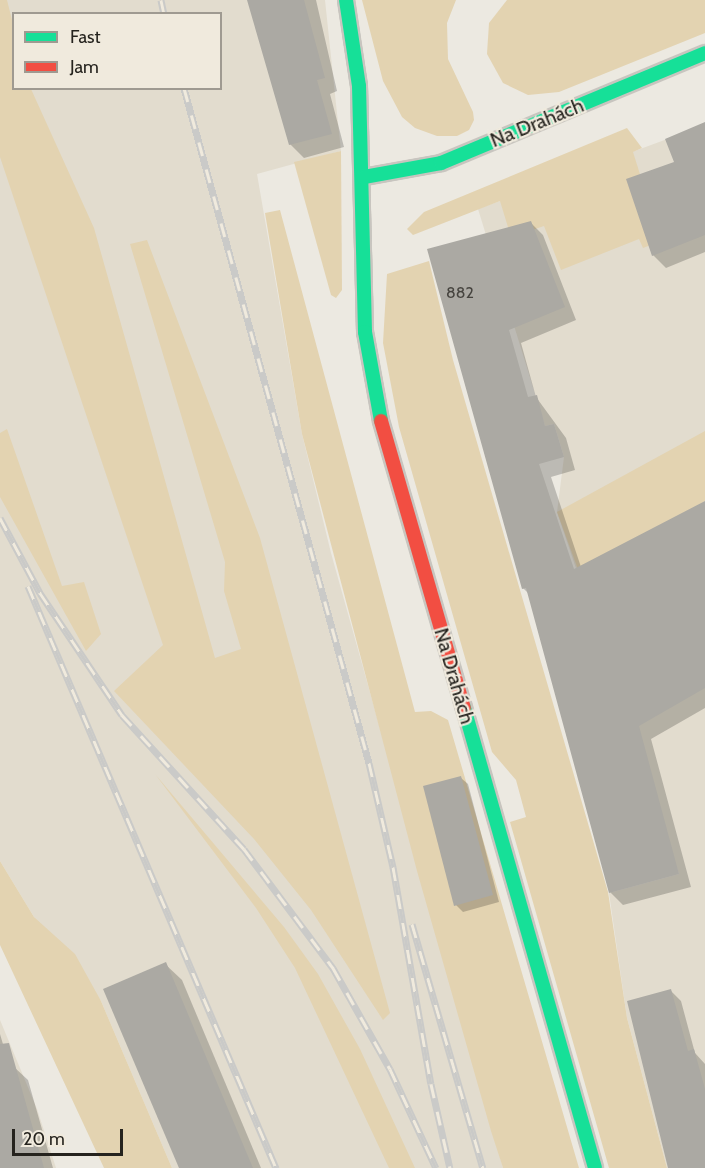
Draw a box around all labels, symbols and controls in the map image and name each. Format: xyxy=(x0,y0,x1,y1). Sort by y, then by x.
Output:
legend xyxy=(12,12,222,90)
text: Fast xyxy=(70,26,101,48)
text: Jam xyxy=(70,56,99,78)
street label: Na Drahách xyxy=(487,93,587,153)
house number: 882 xyxy=(446,283,474,303)
street label: Na Drahách xyxy=(429,625,479,727)
scale bar xyxy=(15,1117,126,1155)
text: 20 m xyxy=(23,1128,65,1150)

